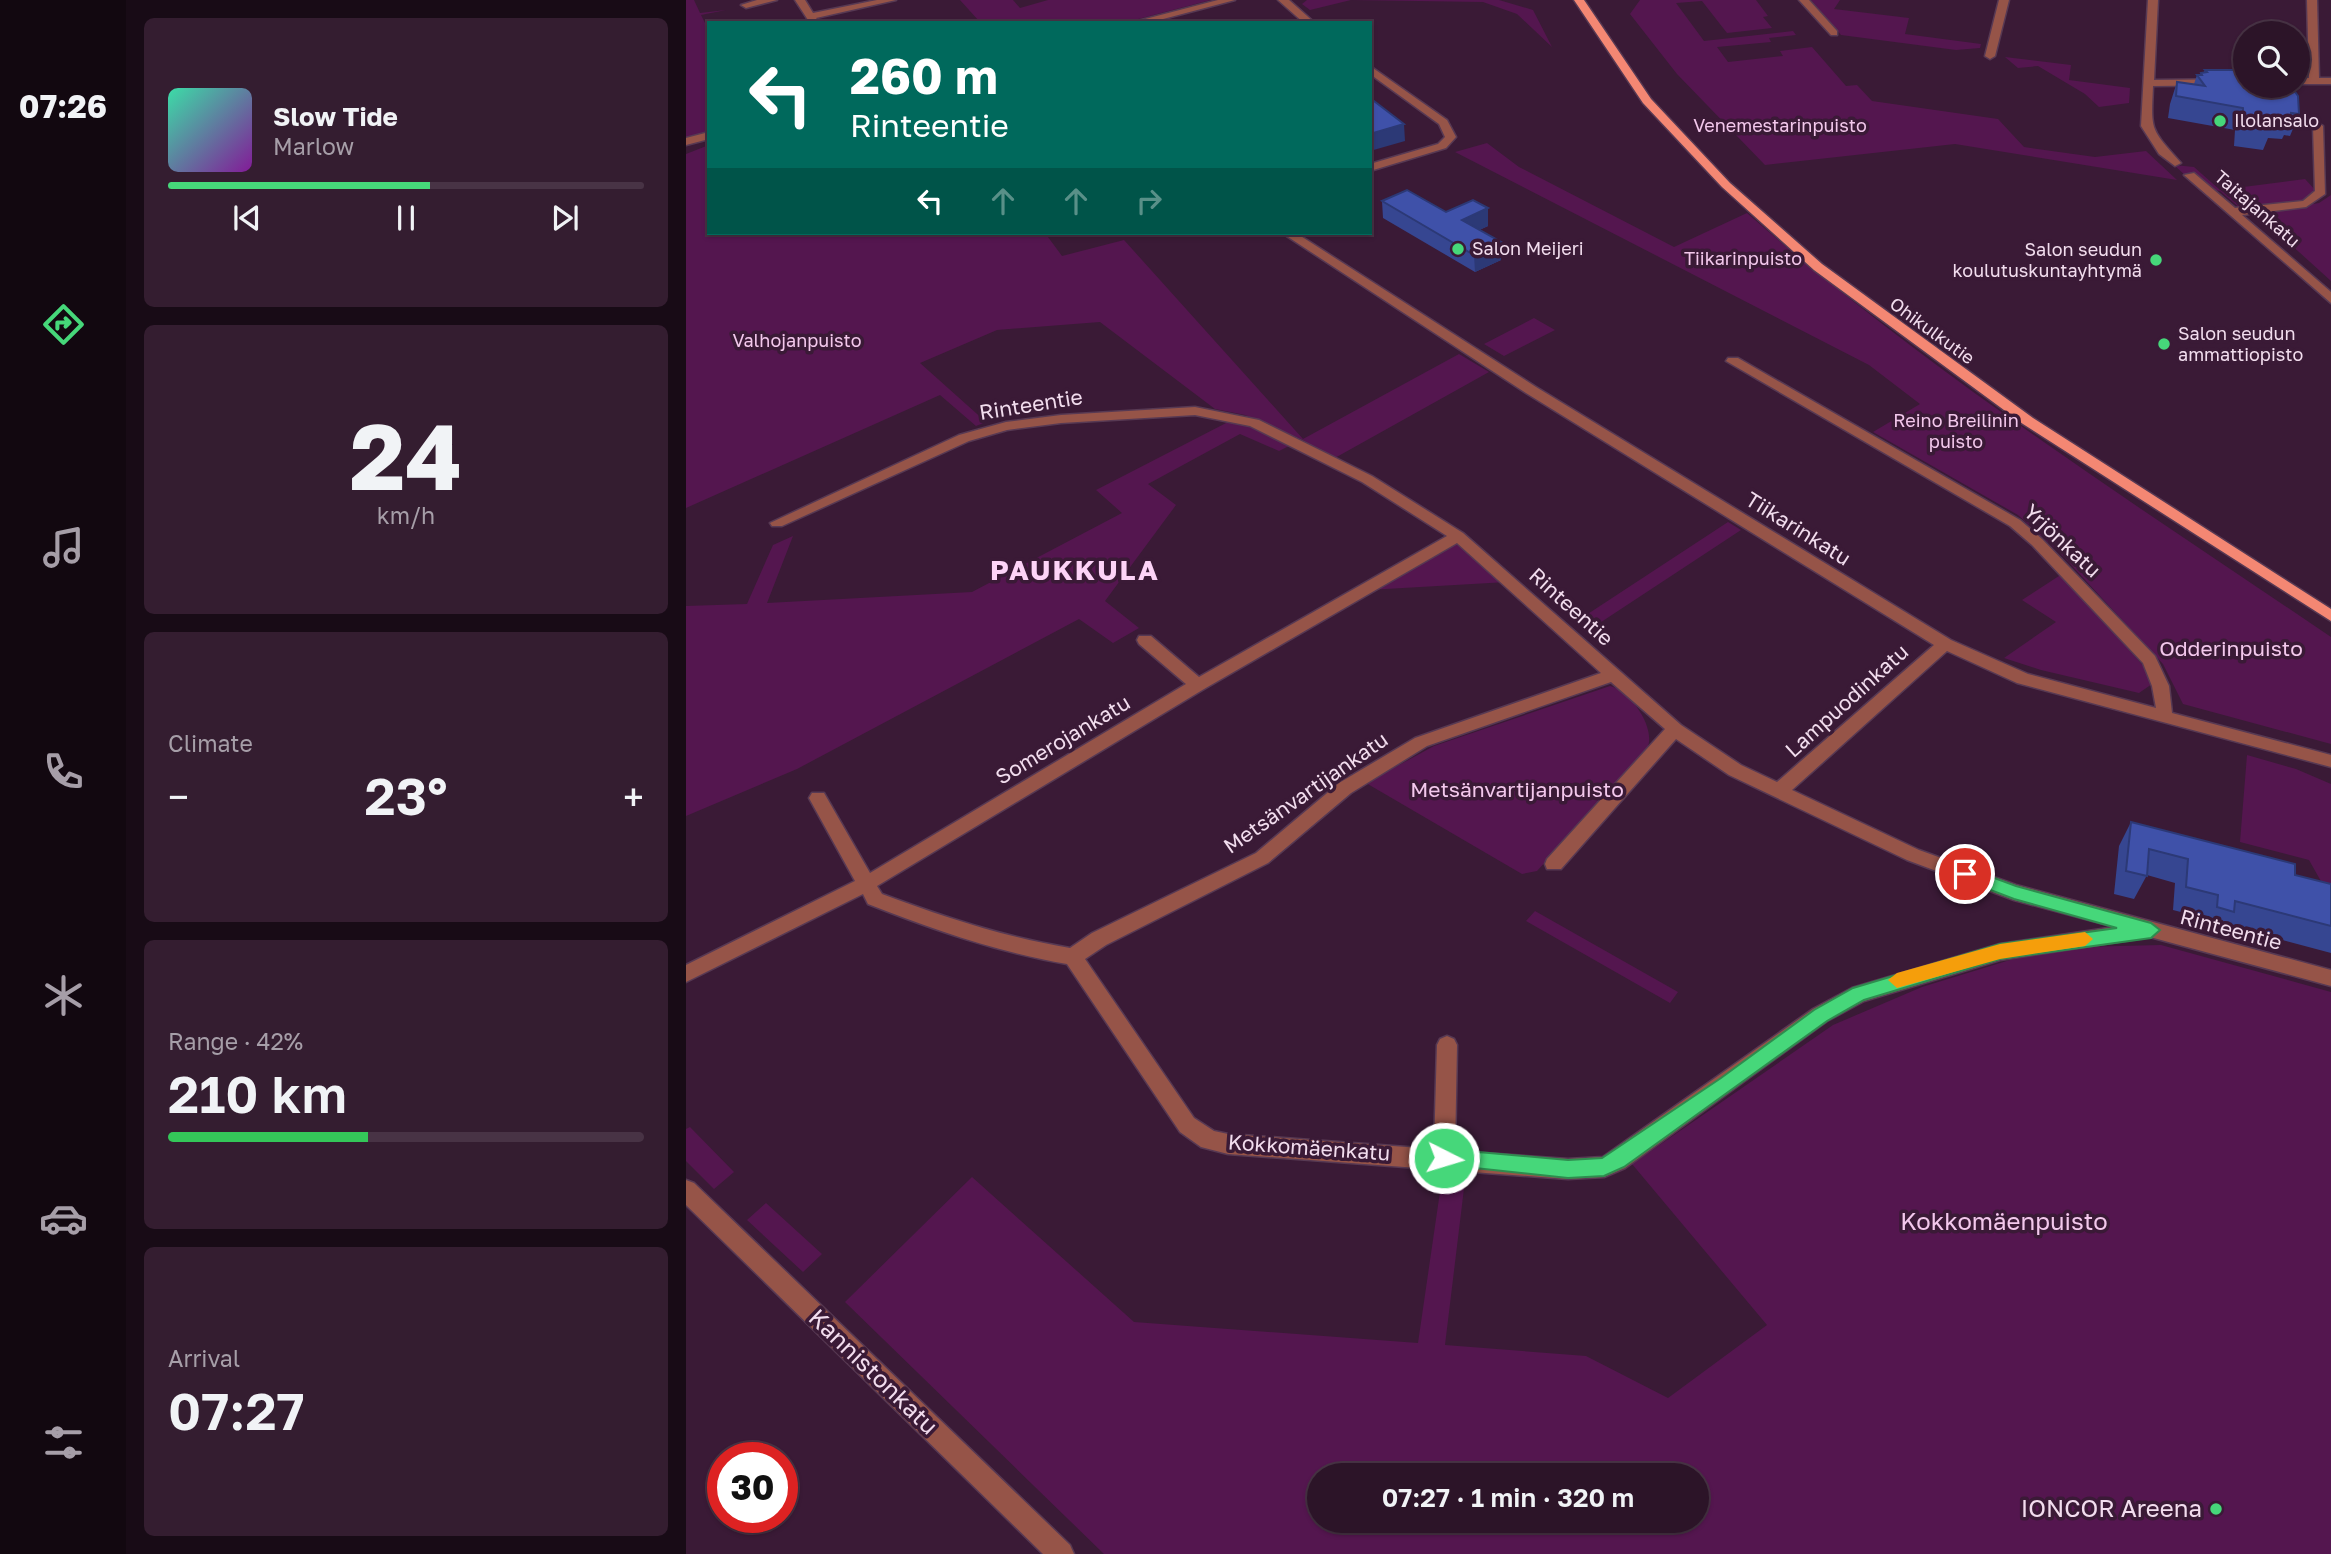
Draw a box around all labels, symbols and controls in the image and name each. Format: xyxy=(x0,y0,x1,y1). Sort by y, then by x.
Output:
map controls xyxy=(2233,21,2310,98)
button: search xyxy=(2233,21,2310,98)
text: 260 m xyxy=(850,46,998,105)
icon: left xyxy=(735,49,826,140)
text: 07:26 xyxy=(19,87,107,125)
text: Slow Tide xyxy=(273,101,398,132)
text: Rinteentie xyxy=(850,106,1009,144)
place label: Ilolansalo xyxy=(2234,109,2319,131)
marker: Ilolansalo xyxy=(2212,113,2228,129)
park label: Venemestarinpuisto xyxy=(1693,114,1867,136)
text: Marlow xyxy=(273,132,354,160)
street label: Taitajankatu xyxy=(2210,165,2305,251)
icon: left xyxy=(911,182,949,220)
icon: ahead xyxy=(984,182,1022,220)
icon: ahead xyxy=(1057,182,1095,220)
icon: right xyxy=(1130,182,1168,220)
icon: previous xyxy=(228,199,266,237)
icon: pause xyxy=(387,199,425,237)
icon: next xyxy=(546,199,584,237)
place label: Salon Meijeri xyxy=(1472,237,1584,259)
place label: Salon seudun koulutuskuntayhtymä xyxy=(1953,238,2142,281)
marker: Salon Meijeri xyxy=(1450,241,1466,257)
park label: Tiikarinpuisto xyxy=(1684,247,1802,269)
marker: Salon seudun koulutuskuntayhtymä xyxy=(2148,252,2164,268)
street label: Ohikulkutie xyxy=(1886,292,1979,368)
icon: directions xyxy=(39,300,88,349)
place label: Salon seudun ammattiopisto xyxy=(2178,322,2303,365)
park label: Valhojanpuisto xyxy=(732,329,862,351)
marker: Salon seudun ammattiopisto xyxy=(2156,336,2172,352)
street label: Rinteentie xyxy=(977,383,1084,425)
text: 24 xyxy=(350,401,462,510)
park label: Reino Breilinin puisto xyxy=(1893,409,2019,452)
street label: Tiikarinkatu xyxy=(1741,486,1856,571)
street label: Yrjönkatu xyxy=(2019,498,2107,582)
text: km/h xyxy=(377,501,435,529)
icon: music xyxy=(39,523,88,572)
district label: PAUKKULA xyxy=(990,553,1160,586)
street label: Rinteentie xyxy=(1524,562,1619,651)
park label: Odderinpuisto xyxy=(2159,635,2303,661)
street label: Lampuodinkatu xyxy=(1779,638,1913,762)
street label: Somerojankatu xyxy=(991,689,1134,789)
street label: Metsänvartijankatu xyxy=(1218,726,1393,859)
text: Climate xyxy=(168,729,253,757)
icon: phone xyxy=(39,747,88,796)
text: 23° xyxy=(365,764,447,826)
text: − xyxy=(168,774,189,819)
text: + xyxy=(623,774,644,819)
park label: Metsänvartijanpuisto xyxy=(1410,776,1624,802)
pin xyxy=(1935,844,1995,904)
icon: arrive xyxy=(1946,855,1984,893)
street label: Rinteentie xyxy=(2178,903,2285,955)
icon: climate xyxy=(39,971,88,1020)
text: Range · 42% xyxy=(168,1027,303,1055)
text: 210 km xyxy=(168,1062,347,1124)
position arrow xyxy=(1407,1121,1481,1195)
street label: Kokkomäenkatu xyxy=(1227,1128,1391,1166)
icon: car xyxy=(39,1194,88,1243)
park label: Kokkomäenpuisto xyxy=(1900,1206,2108,1235)
street label: Kannistonkatu xyxy=(804,1302,945,1440)
text: Arrival xyxy=(168,1344,240,1372)
text: 07:27 xyxy=(168,1379,305,1441)
icon: filters xyxy=(39,1418,88,1467)
speed limit sign: 30 xyxy=(707,1442,798,1533)
text: 07:27 · 1 min · 320 m xyxy=(1382,1482,1634,1513)
place label: IONCOR Areena xyxy=(2021,1493,2202,1522)
marker: IONCOR Areena xyxy=(2208,1501,2224,1517)

